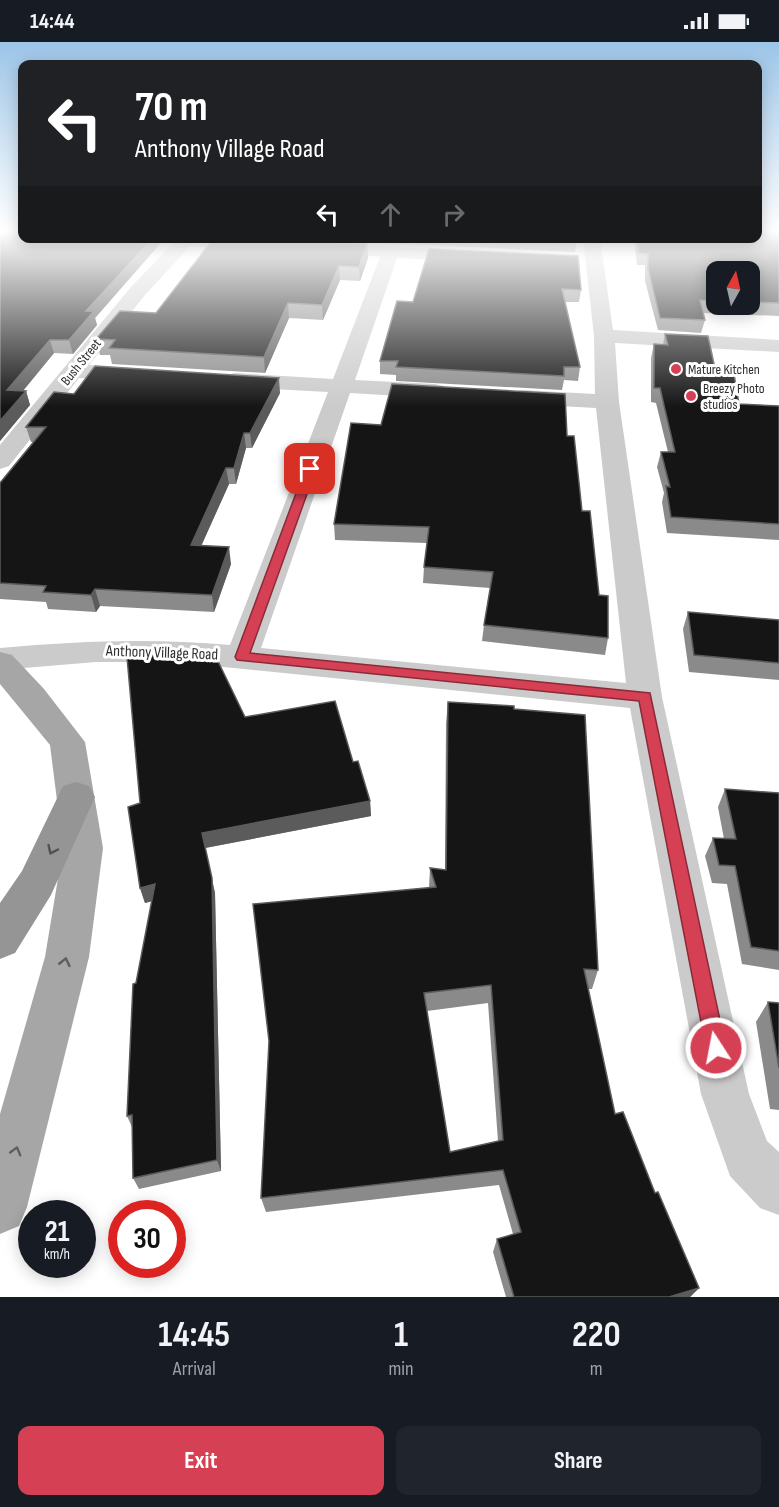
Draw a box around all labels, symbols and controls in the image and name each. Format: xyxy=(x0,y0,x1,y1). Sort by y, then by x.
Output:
text: 14:44 xyxy=(30,8,75,35)
text: 70 m xyxy=(135,82,208,133)
icon: left xyxy=(36,84,114,162)
text: Anthony Village Road xyxy=(135,133,324,165)
icon: left xyxy=(311,198,344,231)
icon: ahead xyxy=(374,198,407,231)
icon: right xyxy=(437,198,470,231)
north arrow xyxy=(706,261,760,315)
map controls xyxy=(706,261,760,315)
street label: Bush Street xyxy=(57,335,105,389)
place label: Mature Kitchen xyxy=(688,361,760,378)
marker: Mature Kitchen xyxy=(669,362,683,376)
place label: Breezy Photo studios xyxy=(703,380,765,413)
marker: Breezy Photo studios xyxy=(684,389,698,403)
pin xyxy=(284,443,335,494)
icon: arrive xyxy=(293,452,326,485)
street label: Anthony Village Road xyxy=(105,642,218,664)
one-way arrow xyxy=(47,843,59,854)
one-way arrow xyxy=(58,957,71,967)
position arrow xyxy=(684,1016,748,1080)
one-way arrow xyxy=(8,1146,21,1156)
speed limit sign: 30 xyxy=(108,1200,186,1278)
text: 21 xyxy=(45,1214,69,1250)
text: km/h xyxy=(44,1245,70,1264)
text: 14:45 xyxy=(158,1314,230,1357)
text: 1 xyxy=(394,1314,408,1357)
text: 220 xyxy=(572,1314,621,1357)
text: Arrival xyxy=(173,1357,216,1381)
text: min xyxy=(388,1357,414,1381)
text: m xyxy=(590,1357,603,1381)
button: Exit xyxy=(18,1426,384,1495)
button: Share xyxy=(396,1426,761,1495)

